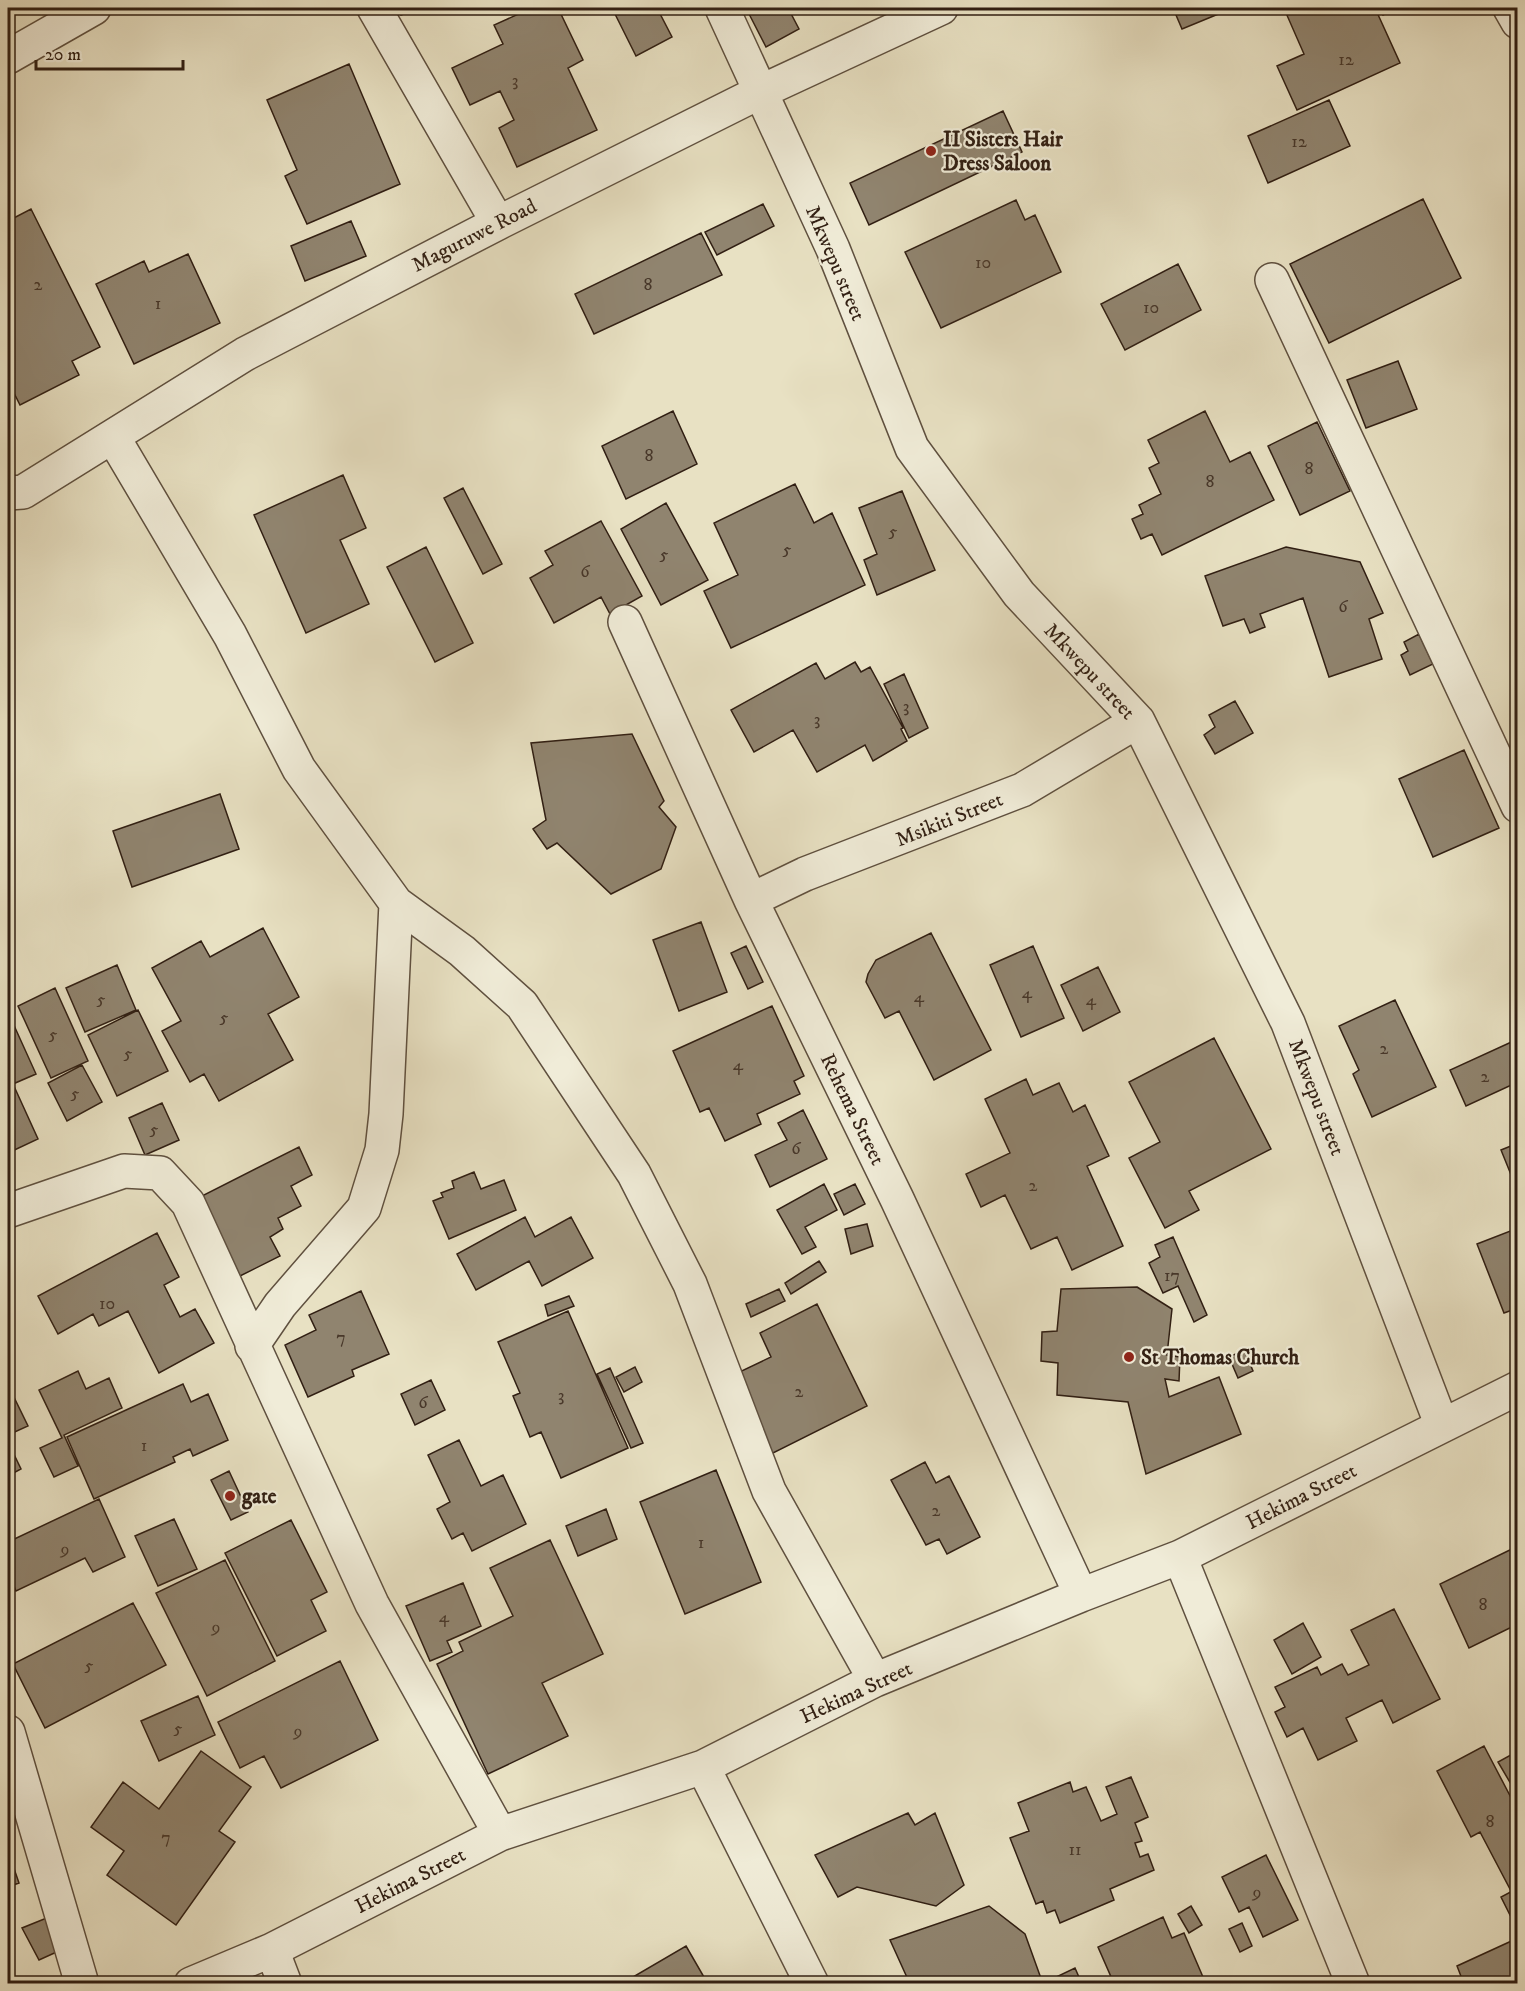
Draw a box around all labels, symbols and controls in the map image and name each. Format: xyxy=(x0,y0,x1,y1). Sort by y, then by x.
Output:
scale bar xyxy=(36,33,183,71)
text: 20 m xyxy=(45,44,81,66)
house number: 12 xyxy=(1338,49,1354,71)
house number: 3 xyxy=(512,70,518,92)
place label: II Sisters Hair Dress Saloon xyxy=(943,127,1064,177)
house number: 12 xyxy=(1291,131,1307,153)
marker: II Sisters Hair Dress Saloon xyxy=(924,144,938,158)
street label: Maguruwe Road xyxy=(408,193,542,278)
street label: Mkwepu street xyxy=(799,202,871,325)
house number: 10 xyxy=(975,252,991,274)
house number: 2 xyxy=(34,274,43,296)
house number: 8 xyxy=(643,274,653,296)
house number: 1 xyxy=(155,293,161,315)
house number: 10 xyxy=(1143,297,1159,319)
house number: 8 xyxy=(644,445,654,467)
house number: 8 xyxy=(1304,458,1314,480)
house number: 8 xyxy=(1205,471,1215,493)
house number: 5 xyxy=(889,521,898,543)
house number: 5 xyxy=(783,539,792,561)
house number: 5 xyxy=(660,544,669,566)
house number: 6 xyxy=(580,561,590,583)
house number: 6 xyxy=(1338,596,1348,618)
street label: Mkwepu street xyxy=(1038,618,1141,726)
house number: 3 xyxy=(903,696,909,718)
house number: 3 xyxy=(814,709,820,731)
street label: Msikiti Street xyxy=(892,786,1007,853)
house number: 4 xyxy=(1022,982,1033,1004)
house number: 4 xyxy=(914,986,925,1008)
house number: 5 xyxy=(97,989,106,1011)
house number: 4 xyxy=(1086,989,1097,1011)
house number: 5 xyxy=(220,1007,229,1029)
house number: 5 xyxy=(49,1024,58,1046)
street label: Mkwepu street xyxy=(1282,1035,1350,1159)
house number: 2 xyxy=(1380,1038,1389,1060)
house number: 5 xyxy=(124,1043,133,1065)
street label: Rehema Street xyxy=(814,1049,890,1170)
house number: 4 xyxy=(733,1054,744,1076)
house number: 2 xyxy=(1481,1066,1490,1088)
house number: 5 xyxy=(71,1083,80,1105)
house number: 5 xyxy=(150,1119,159,1141)
house number: 6 xyxy=(791,1138,801,1160)
house number: 2 xyxy=(1029,1175,1038,1197)
house number: 17 xyxy=(1164,1265,1180,1287)
house number: 10 xyxy=(99,1293,115,1315)
house number: 7 xyxy=(336,1327,346,1349)
place label: St Thomas Church xyxy=(1141,1345,1300,1371)
marker: St Thomas Church xyxy=(1122,1350,1136,1364)
house number: 2 xyxy=(795,1381,804,1403)
house number: 3 xyxy=(558,1385,564,1407)
house number: 6 xyxy=(418,1392,428,1414)
house number: 1 xyxy=(141,1435,147,1457)
street label: Hekima Street xyxy=(1242,1458,1361,1536)
place label: gate xyxy=(241,1484,277,1510)
marker: gate xyxy=(223,1489,237,1503)
house number: 2 xyxy=(932,1500,941,1522)
house number: 1 xyxy=(698,1532,704,1554)
house number: 9 xyxy=(60,1539,69,1561)
house number: 8 xyxy=(1478,1594,1488,1616)
house number: 4 xyxy=(439,1606,450,1628)
house number: 9 xyxy=(211,1617,220,1639)
house number: 5 xyxy=(85,1655,94,1677)
street label: Hekima Street xyxy=(796,1656,917,1730)
house number: 5 xyxy=(174,1718,183,1740)
house number: 9 xyxy=(293,1721,302,1743)
house number: 8 xyxy=(1485,1811,1495,1833)
house number: 7 xyxy=(161,1827,171,1849)
house number: 11 xyxy=(1068,1839,1082,1861)
street label: Hekima Street xyxy=(351,1842,470,1920)
house number: 9 xyxy=(1252,1882,1261,1904)

